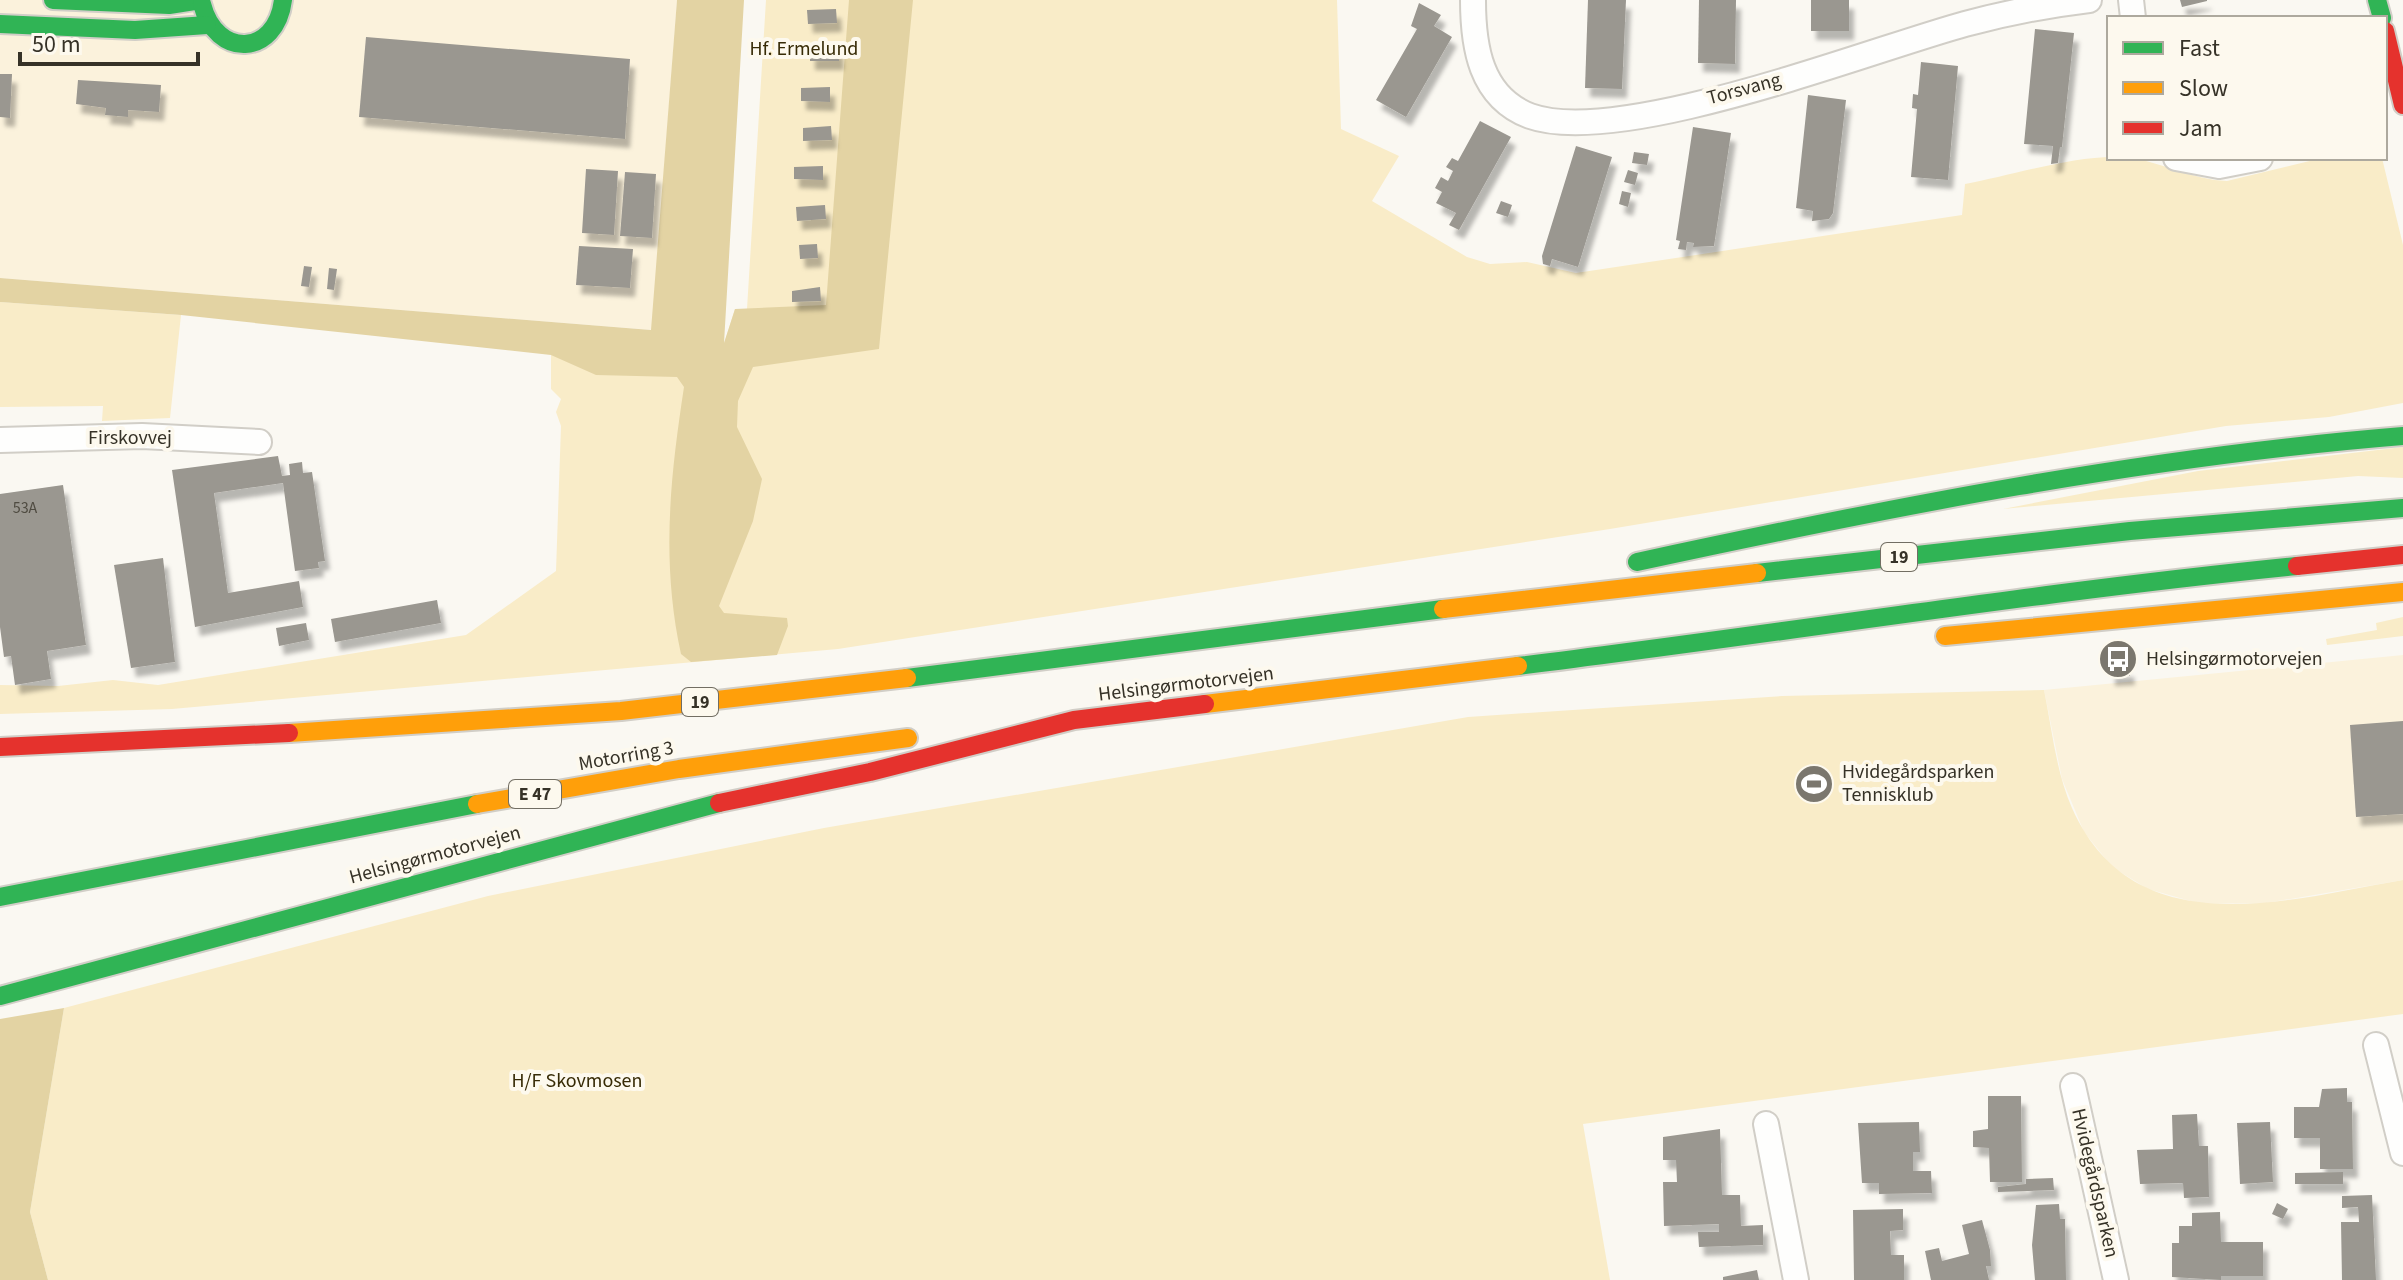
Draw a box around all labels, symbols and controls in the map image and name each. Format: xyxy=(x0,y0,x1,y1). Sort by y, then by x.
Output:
scale bar xyxy=(20,16,198,66)
legend xyxy=(2107,16,2387,160)
text: 50 m xyxy=(32,27,81,62)
text: Fast xyxy=(2179,31,2220,66)
park label: Hf. Ermelund xyxy=(750,35,858,63)
street label: Torsvang xyxy=(1704,66,1784,112)
text: Slow xyxy=(2179,71,2228,106)
text: Jam xyxy=(2179,111,2223,146)
street label: Firskovvej xyxy=(88,424,172,452)
house number: 53A xyxy=(13,497,38,519)
road number: 19 xyxy=(1881,543,1917,571)
bus stop icon: Helsingørmotorvejen xyxy=(2097,638,2139,680)
place label: Helsingørmotorvejen xyxy=(2146,645,2323,673)
street label: Helsingørmotorvejen xyxy=(1097,659,1275,709)
road number: 19 xyxy=(682,688,718,716)
street label: Motorring 3 xyxy=(576,734,676,778)
place label: Hvidegårdsparken Tennisklub xyxy=(1842,758,1994,809)
sports icon: Hvidegårdsparken Tennisklub xyxy=(1793,763,1835,805)
road number: E 47 xyxy=(509,780,561,808)
street label: Helsingørmotorvejen xyxy=(346,819,524,891)
park label: H/F Skovmosen xyxy=(512,1067,642,1095)
street label: Hvidegårdsparken xyxy=(2064,1106,2126,1260)

